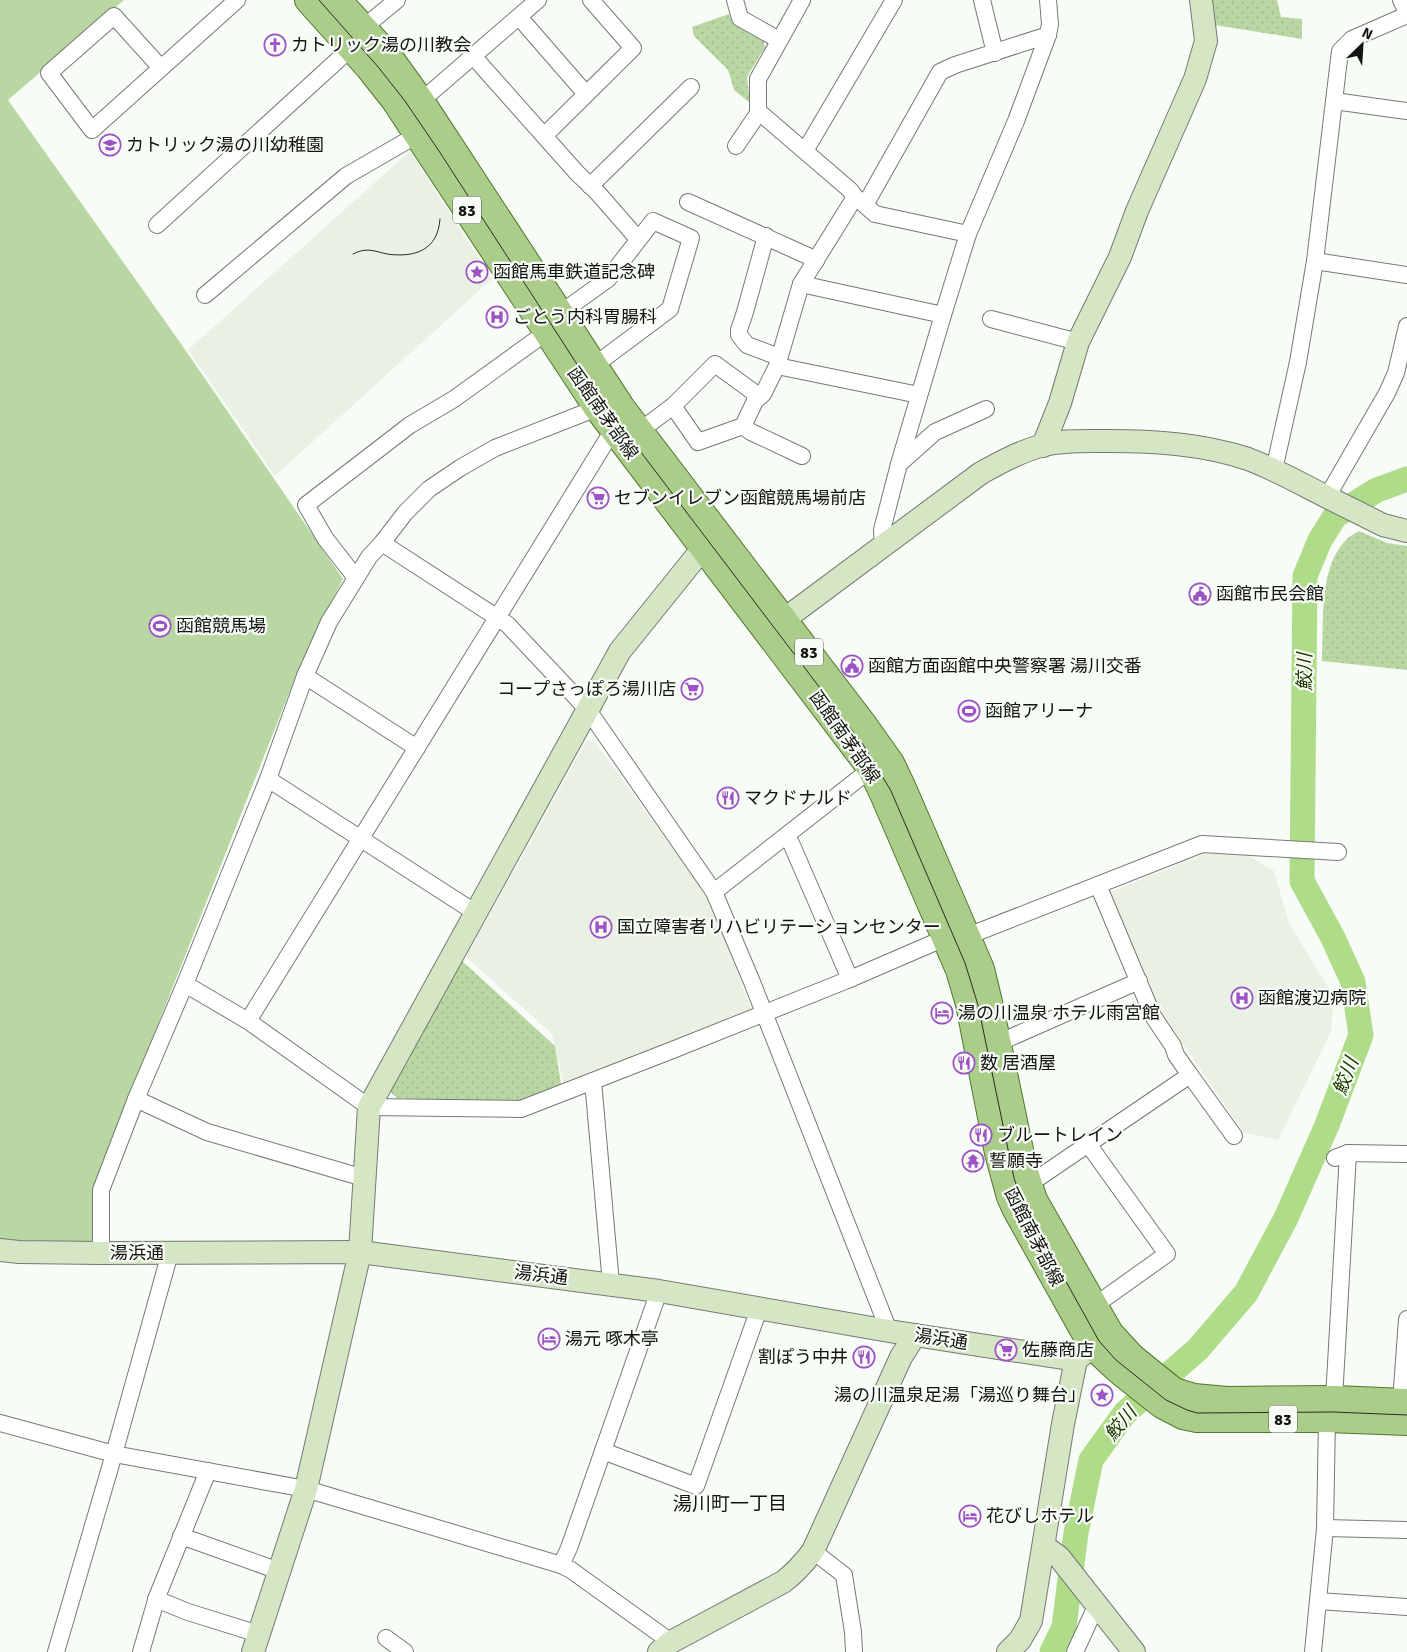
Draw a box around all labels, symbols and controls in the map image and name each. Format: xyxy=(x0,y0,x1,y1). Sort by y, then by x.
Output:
north arrow xyxy=(1337,20,1387,70)
text: N xyxy=(1359,24,1375,43)
church icon: カトリック湯の川教会 xyxy=(263,33,287,57)
place label: カトリック湯の川教会 xyxy=(291,34,471,56)
school or university icon: カトリック湯の川幼稚園 xyxy=(98,133,122,157)
place label: カトリック湯の川幼稚園 xyxy=(126,134,324,156)
road number: 83 xyxy=(453,196,481,224)
place icon: 函館馬車鉄道記念碑 xyxy=(465,260,489,284)
place label: 函館馬車鉄道記念碑 xyxy=(493,261,655,283)
hospital icon: ごとう内科胃腸科 xyxy=(485,305,509,329)
place label: ごとう内科胃腸科 xyxy=(513,306,657,328)
street label: 函館南茅部線 xyxy=(563,362,643,464)
supermarket icon: セブンイレブン函館競馬場前店 xyxy=(586,486,610,510)
place label: セブンイレブン函館競馬場前店 xyxy=(614,487,866,509)
public building icon: 函館市民会館 xyxy=(1188,582,1212,606)
place label: 函館市民会館 xyxy=(1216,583,1324,605)
sports icon: 函館競馬場 xyxy=(148,614,172,638)
place label: 函館競馬場 xyxy=(176,615,266,637)
road number: 83 xyxy=(795,638,823,666)
water label: 鮫川 xyxy=(1293,651,1317,691)
public building icon: 函館方面函館中央警察署 湯川交番 xyxy=(840,654,864,678)
place label: 函館方面函館中央警察署 湯川交番 xyxy=(868,655,1142,677)
supermarket icon: コープさっぽろ湯川店 xyxy=(680,677,704,701)
place label: コープさっぽろ湯川店 xyxy=(497,678,676,700)
street label: 函館南茅部線 xyxy=(805,686,885,788)
sports icon: 函館アリーナ xyxy=(957,699,981,723)
place label: 函館アリーナ xyxy=(985,700,1093,722)
restaurant icon: マクドナルド xyxy=(716,786,740,810)
place label: マクドナルド xyxy=(744,787,852,809)
hospital icon: 国立障害者リハビリテーションセンター xyxy=(589,915,613,939)
place label: 国立障害者リハビリテーションセンター xyxy=(617,916,941,938)
hospital icon: 函館渡辺病院 xyxy=(1230,986,1254,1010)
place label: 函館渡辺病院 xyxy=(1258,987,1366,1009)
hotel icon: 湯の川温泉 ホテル雨宮館 xyxy=(930,1001,954,1025)
place label: 湯の川温泉 ホテル雨宮館 xyxy=(958,1002,1160,1024)
restaurant icon: 数 居酒屋 xyxy=(952,1051,976,1075)
place label: 数 居酒屋 xyxy=(980,1052,1056,1074)
water label: 鮫川 xyxy=(1328,1052,1365,1098)
restaurant icon: ブルートレイン xyxy=(969,1123,993,1147)
place label: ブルートレイン xyxy=(997,1124,1123,1146)
temple icon: 誓願寺 xyxy=(961,1149,985,1173)
place label: 誓願寺 xyxy=(989,1150,1043,1172)
street label: 函館南茅部線 xyxy=(1000,1184,1068,1290)
street label: 湯浜通 xyxy=(110,1242,164,1264)
street label: 湯浜通 xyxy=(513,1261,569,1289)
street label: 湯浜通 xyxy=(913,1324,969,1354)
hotel icon: 湯元 啄木亭 xyxy=(537,1327,561,1351)
place label: 湯元 啄木亭 xyxy=(565,1328,659,1350)
supermarket icon: 佐藤商店 xyxy=(994,1338,1018,1362)
place label: 佐藤商店 xyxy=(1022,1339,1094,1361)
restaurant icon: 割ぽう中井 xyxy=(852,1345,876,1369)
place label: 割ぽう中井 xyxy=(758,1346,848,1368)
place icon: 湯の川温泉足湯「湯巡り舞台」 xyxy=(1090,1383,1114,1407)
place label: 湯の川温泉足湯「湯巡り舞台」 xyxy=(834,1384,1086,1406)
water label: 鮫川 xyxy=(1099,1400,1143,1446)
road number: 83 xyxy=(1269,1406,1297,1432)
district label: 湯川町一丁目 xyxy=(673,1492,787,1516)
hotel icon: 花びしホテル xyxy=(958,1504,982,1528)
place label: 花びしホテル xyxy=(986,1505,1094,1527)

